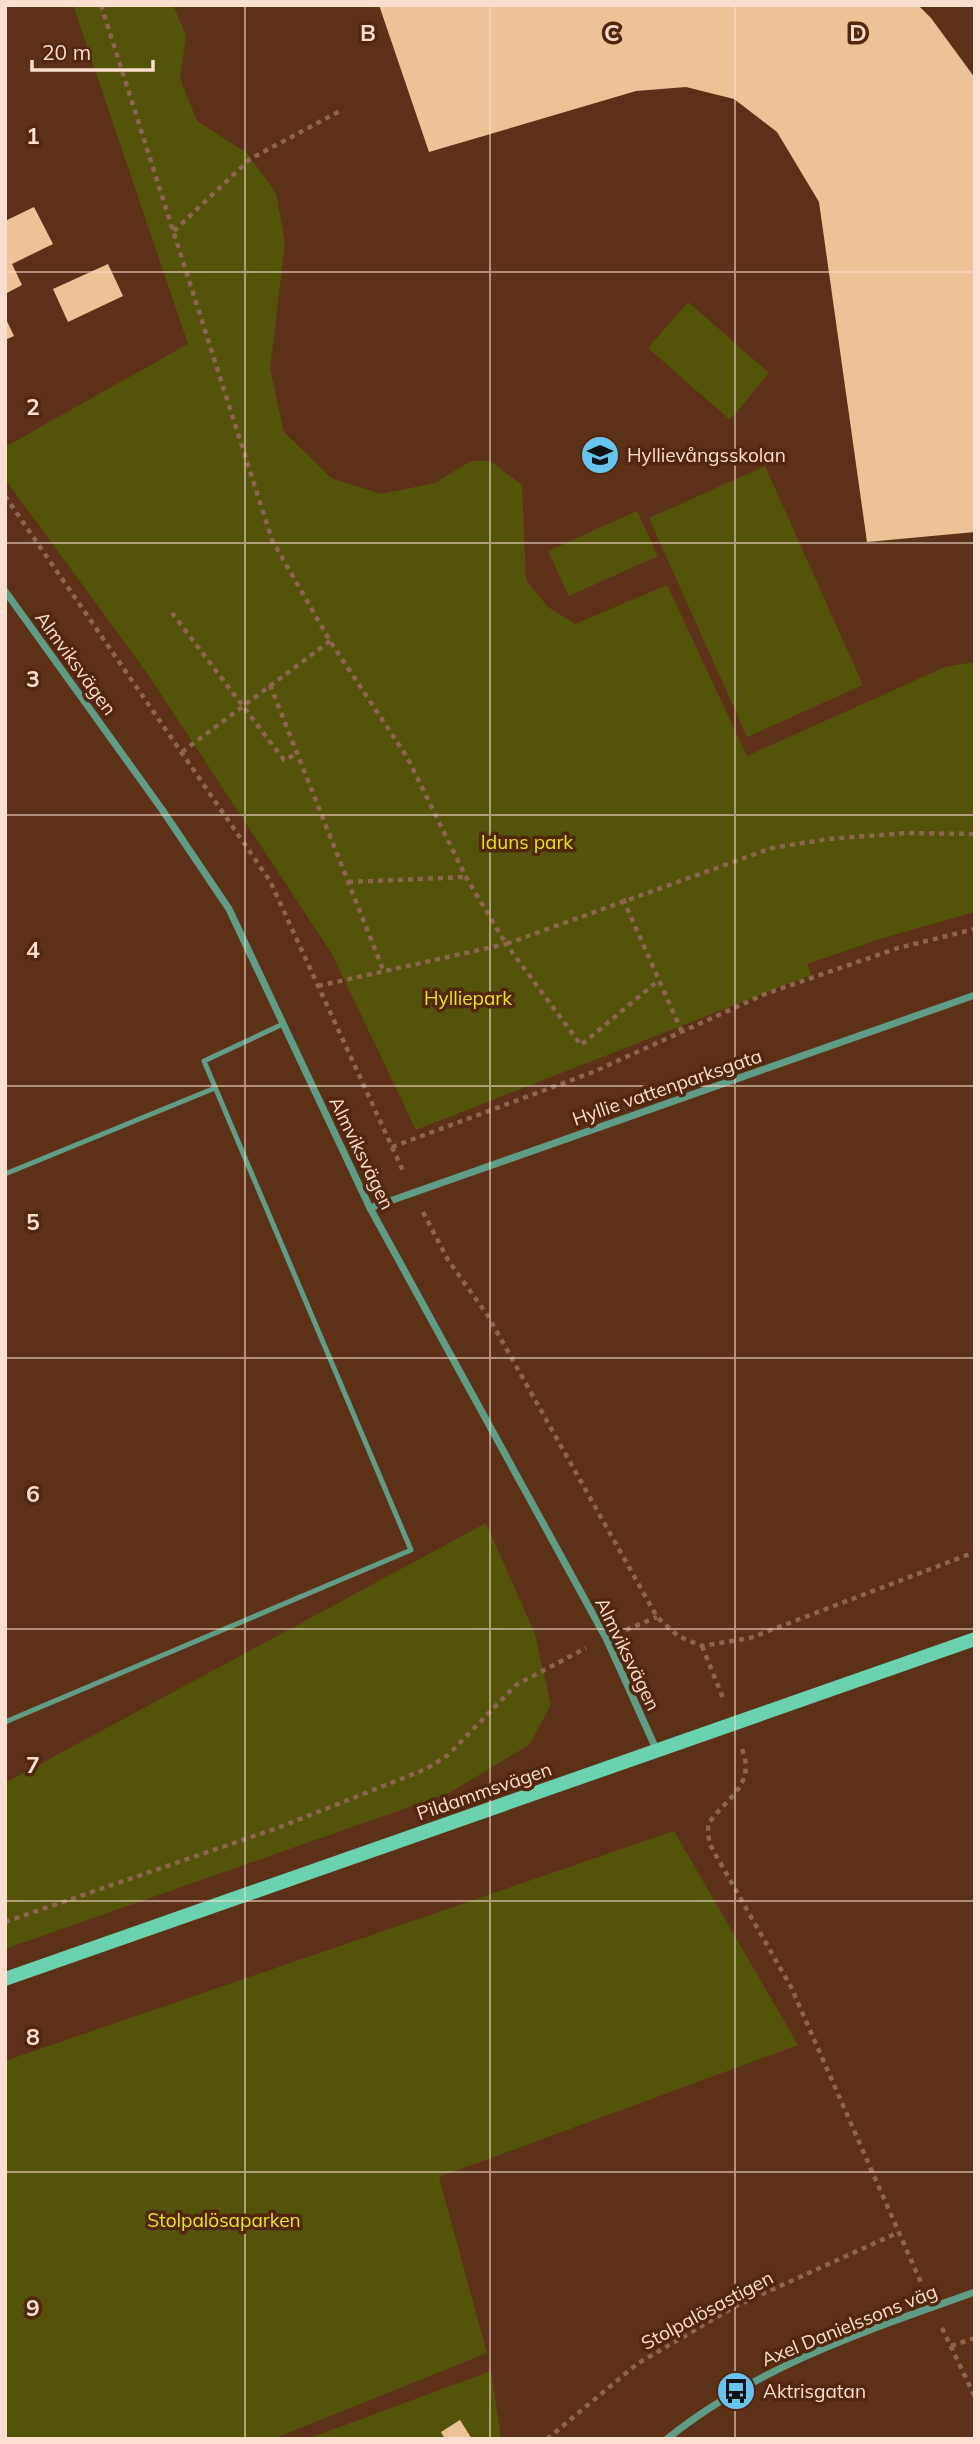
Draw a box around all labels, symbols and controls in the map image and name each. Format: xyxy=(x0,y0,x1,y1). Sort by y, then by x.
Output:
text: B xyxy=(360,18,376,47)
text: C xyxy=(604,18,620,47)
text: D xyxy=(849,18,867,47)
scale bar xyxy=(32,28,152,72)
text: 20 m xyxy=(42,39,91,65)
text: 1 xyxy=(26,121,40,150)
text: 2 xyxy=(26,392,40,421)
school or university icon: Hyllievångsskolan xyxy=(579,434,621,476)
place label: Hyllievångsskolan xyxy=(627,443,786,467)
street label: Almviksvägen xyxy=(30,606,122,720)
text: 3 xyxy=(26,664,40,693)
park label: Iduns park xyxy=(481,830,573,854)
text: 4 xyxy=(26,935,40,964)
park label: Hylliepark xyxy=(424,986,512,1010)
street label: Hyllie vattenparksgata xyxy=(569,1043,765,1131)
street label: Almviksvägen xyxy=(324,1092,400,1214)
text: 5 xyxy=(26,1207,40,1236)
text: 6 xyxy=(26,1479,40,1508)
street label: Almviksvägen xyxy=(590,1593,666,1715)
text: 7 xyxy=(26,1750,40,1779)
street label: Pildammsvägen xyxy=(413,1757,555,1825)
text: 8 xyxy=(26,2022,40,2051)
park label: Stolpalösaparken xyxy=(147,2208,301,2232)
street label: Stolpalösastigen xyxy=(637,2265,777,2355)
street label: Axel Danielssons väg xyxy=(758,2279,940,2371)
text: 9 xyxy=(26,2293,40,2322)
bus stop icon: Aktrisgatan xyxy=(715,2370,757,2412)
place label: Aktrisgatan xyxy=(763,2379,866,2403)

